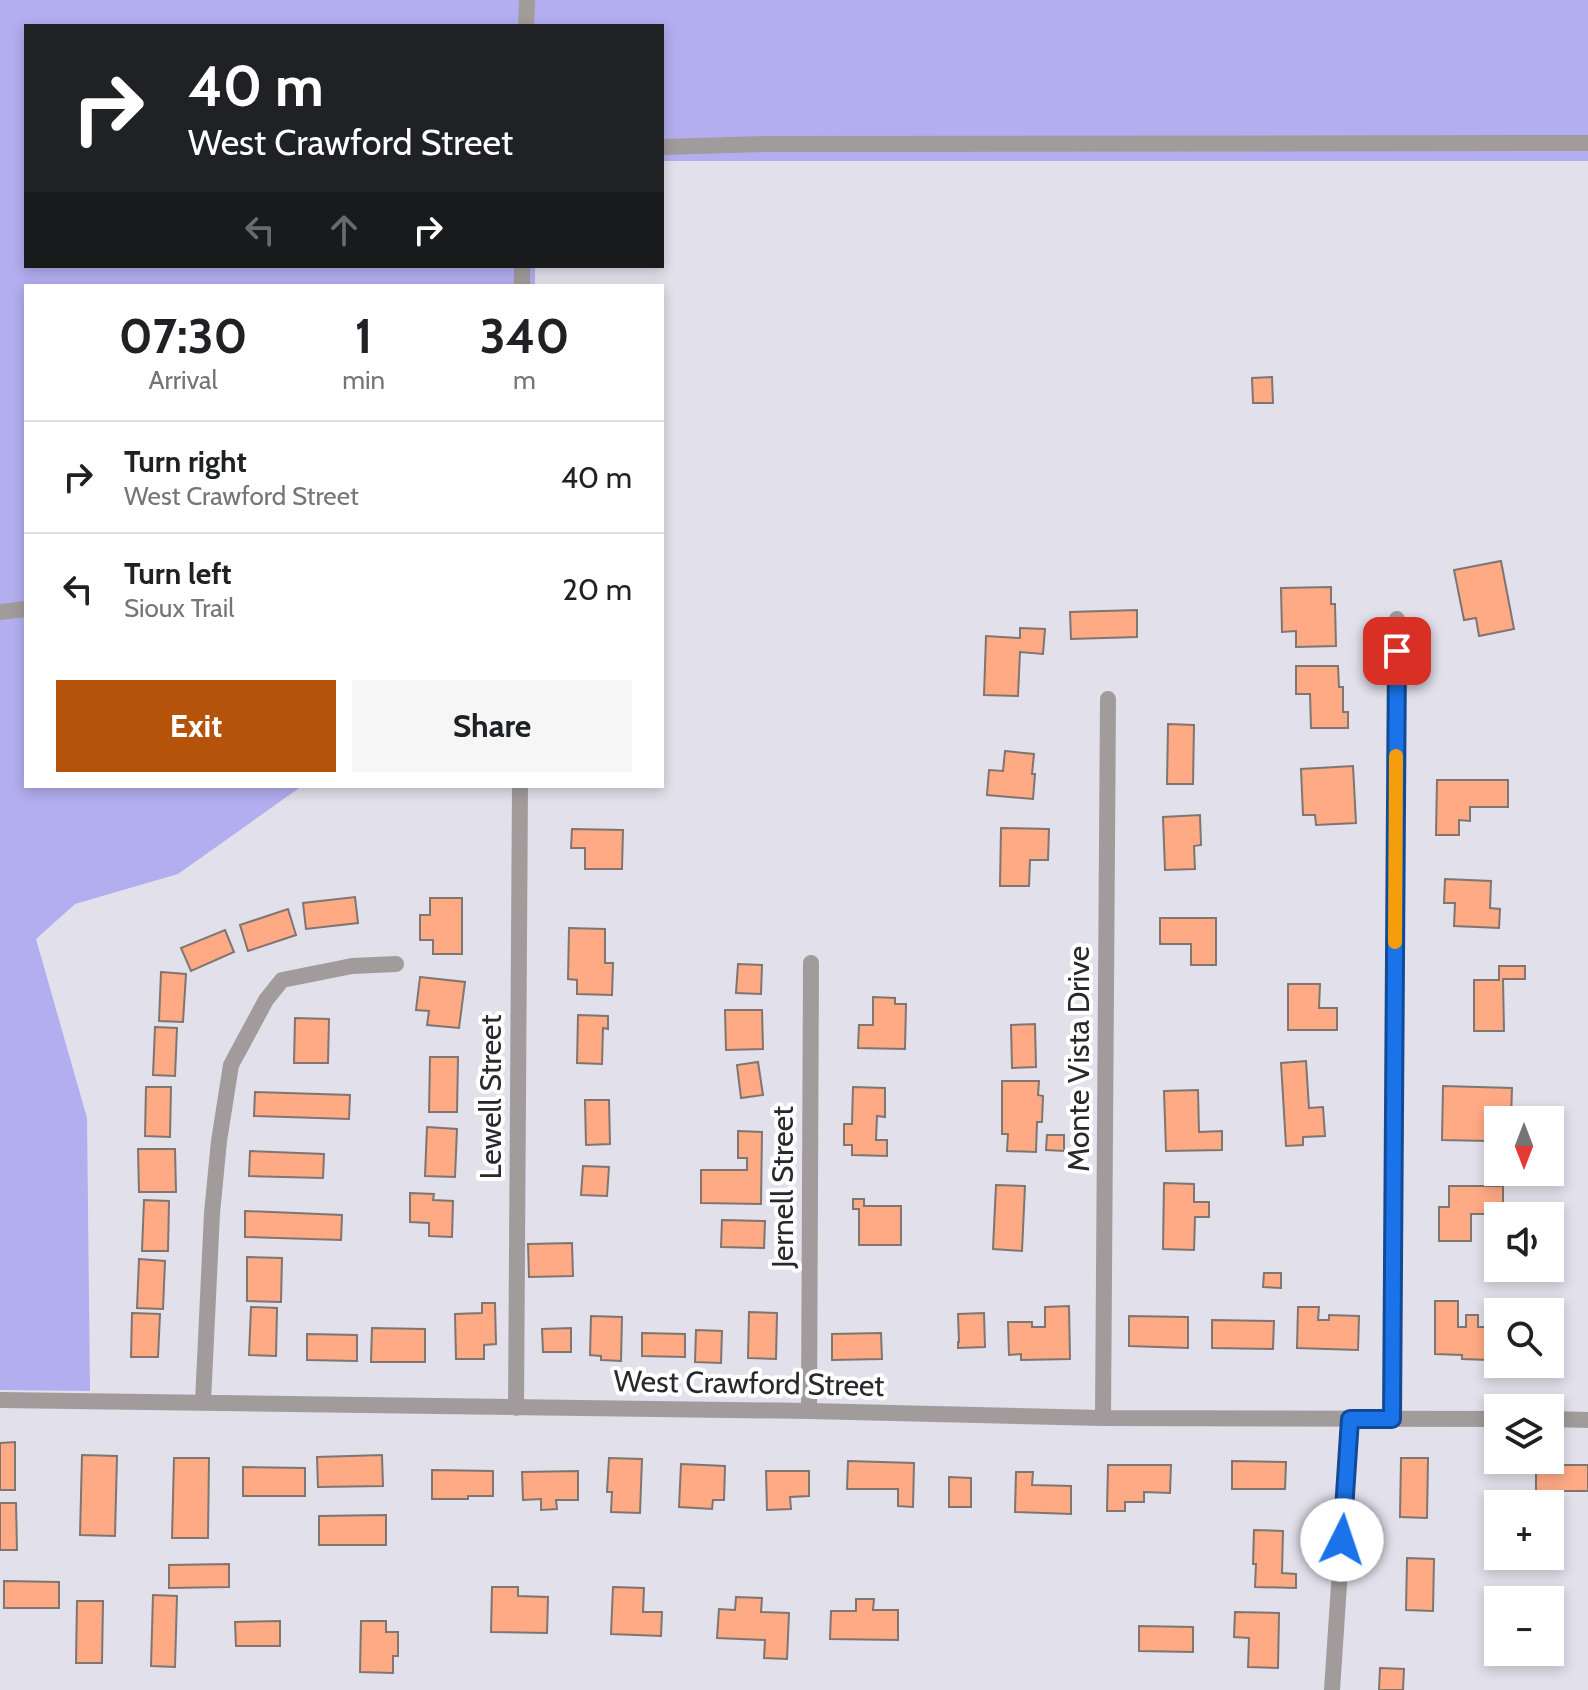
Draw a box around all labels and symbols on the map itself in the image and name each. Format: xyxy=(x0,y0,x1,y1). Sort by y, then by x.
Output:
pin xyxy=(1363,617,1431,685)
street label: Monte Vista Drive xyxy=(1060,946,1097,1172)
street label: Lewell Street xyxy=(472,1014,509,1180)
street label: Jernell Street xyxy=(764,1106,801,1269)
north arrow xyxy=(1484,1106,1564,1186)
street label: West Crawford Street xyxy=(613,1362,885,1404)
position arrow xyxy=(1300,1498,1384,1582)

